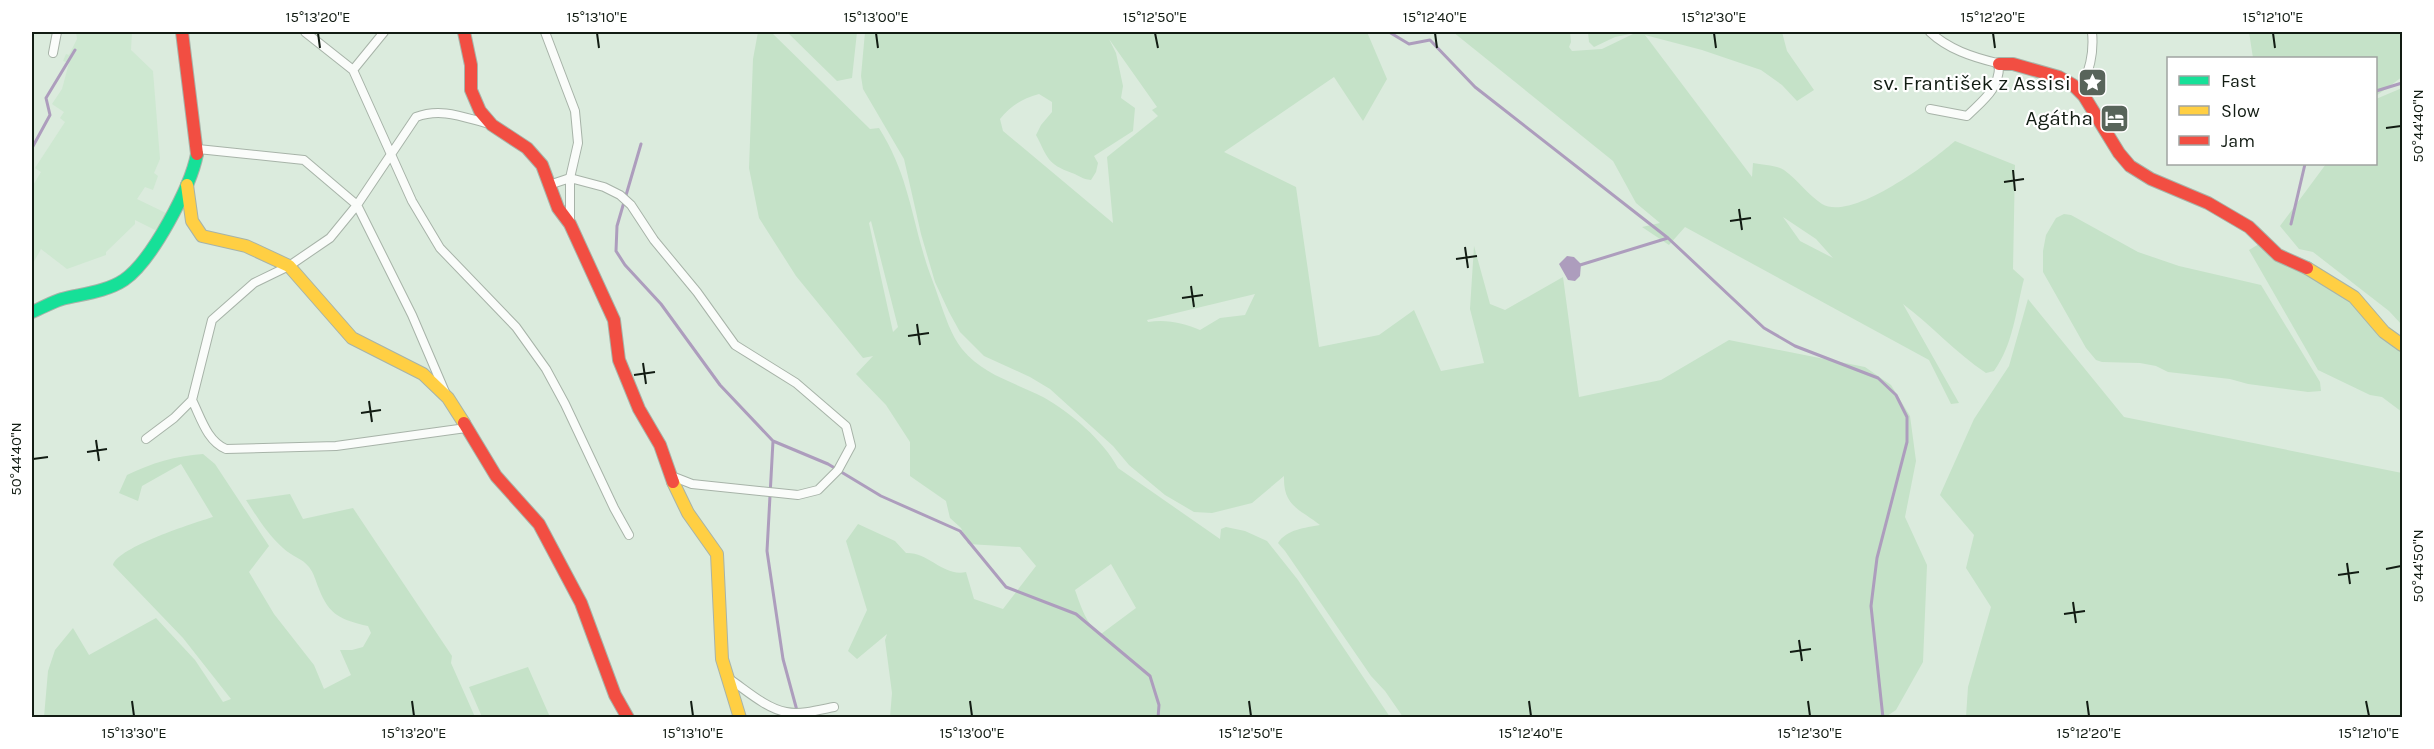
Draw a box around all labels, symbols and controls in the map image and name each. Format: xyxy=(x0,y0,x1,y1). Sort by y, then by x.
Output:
text: 15°13'20"E xyxy=(286,8,350,26)
text: 15°13'10"E xyxy=(566,8,628,26)
text: 15°13'00"E xyxy=(843,8,909,26)
text: 15°12'50"E xyxy=(1123,8,1187,26)
text: 15°12'40"E xyxy=(1403,8,1467,26)
text: 15°12'30"E xyxy=(1682,8,1746,26)
text: 15°12'20"E xyxy=(1961,8,2025,26)
text: 15°12'10"E xyxy=(2242,8,2304,26)
legend xyxy=(2167,57,2377,165)
place icon: sv. František z Assisi xyxy=(2076,67,2108,99)
text: Fast xyxy=(2221,70,2256,92)
place label: sv. František z Assisi xyxy=(1872,71,2071,95)
text: 50°44'40"N xyxy=(2409,89,2427,163)
text: Slow xyxy=(2221,100,2260,122)
hotel icon: Agátha xyxy=(2098,102,2130,134)
place label: Agátha xyxy=(2025,106,2093,130)
text: Jam xyxy=(2221,130,2255,152)
text: 50°44'40"N xyxy=(7,422,25,496)
text: 50°44'50"N xyxy=(2409,529,2427,603)
text: 15°13'30"E xyxy=(101,724,167,742)
text: 15°13'20"E xyxy=(382,724,446,742)
text: 15°13'10"E xyxy=(662,724,724,742)
text: 15°13'00"E xyxy=(939,724,1005,742)
text: 15°12'50"E xyxy=(1219,724,1283,742)
text: 15°12'40"E xyxy=(1499,724,1563,742)
text: 15°12'30"E xyxy=(1778,724,1842,742)
text: 15°12'20"E xyxy=(2057,724,2121,742)
text: 15°12'10"E xyxy=(2338,724,2400,742)

